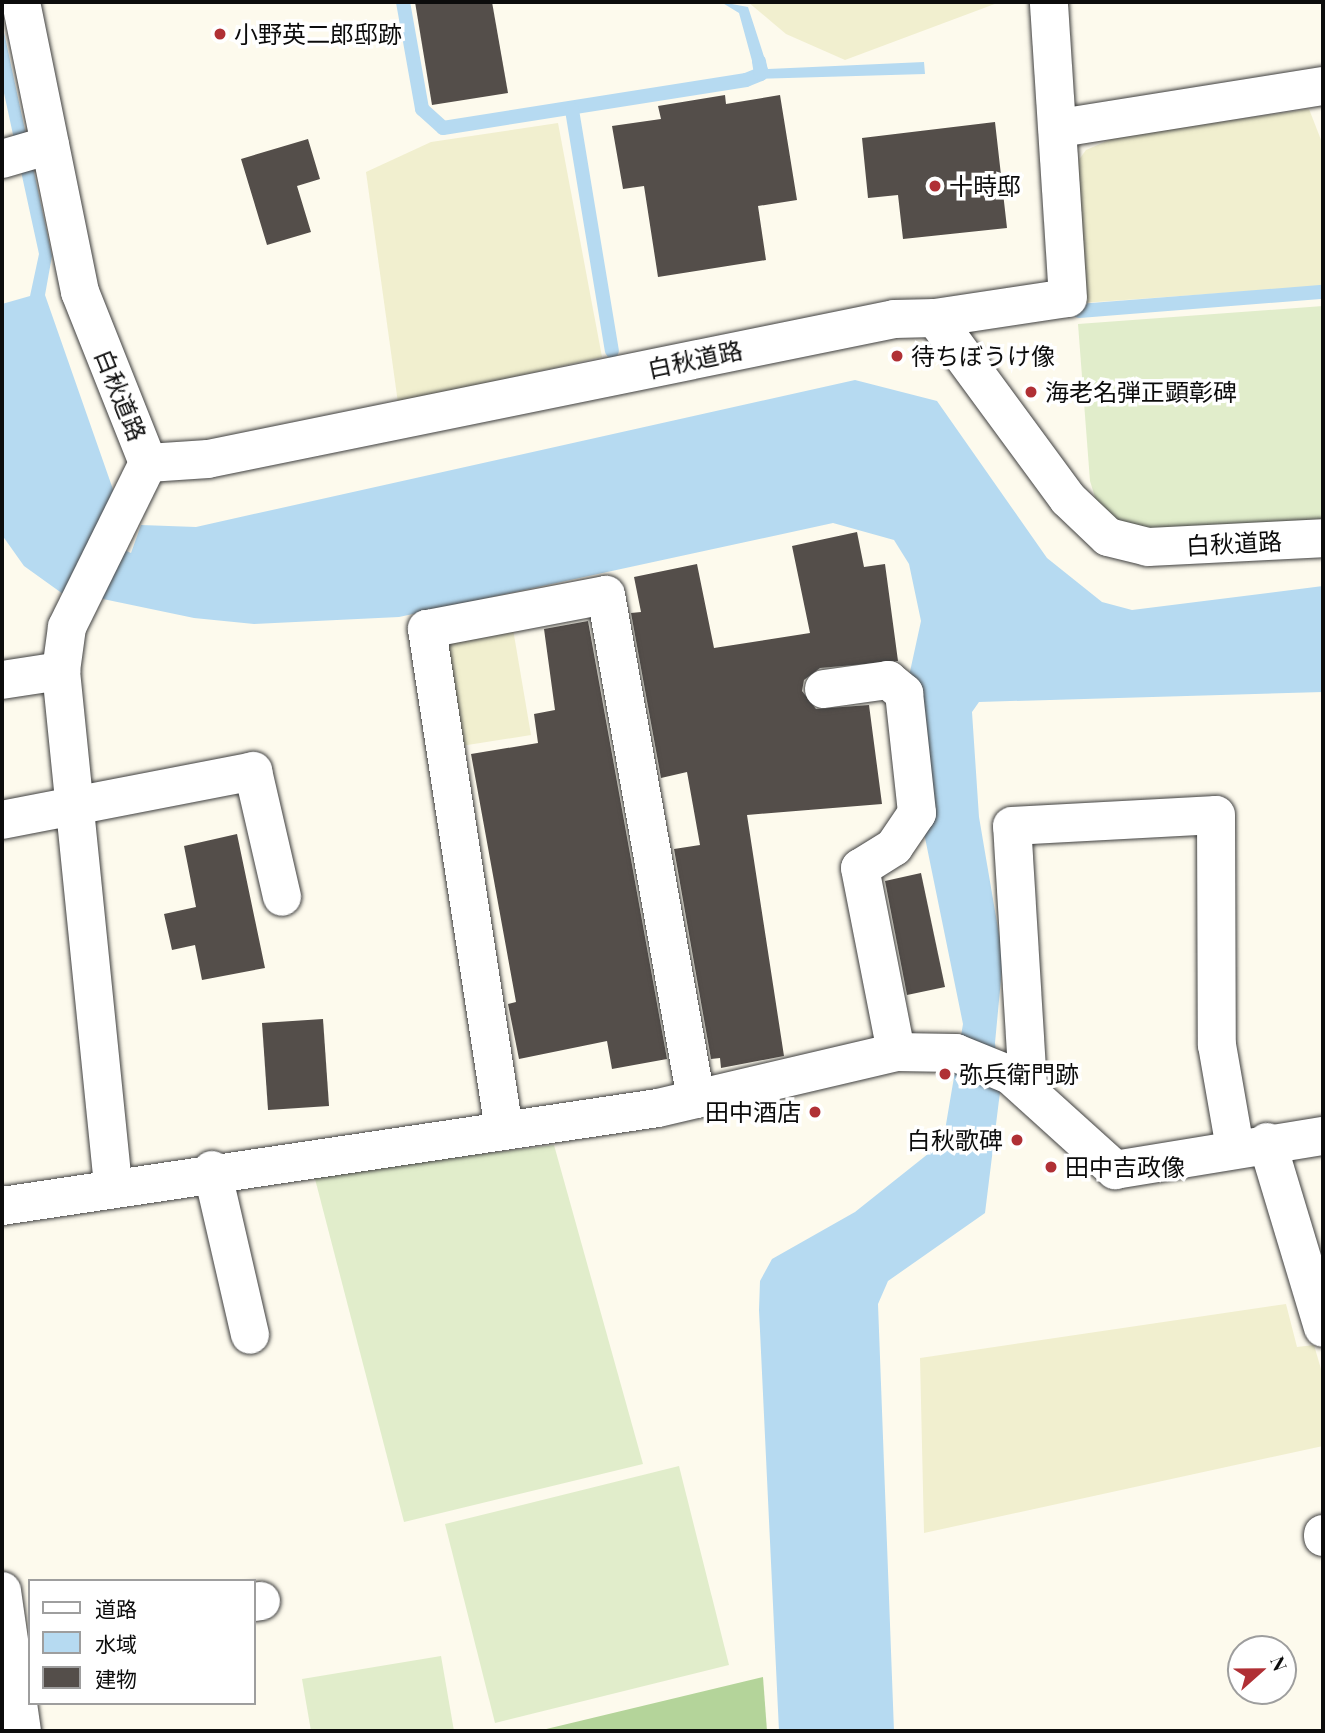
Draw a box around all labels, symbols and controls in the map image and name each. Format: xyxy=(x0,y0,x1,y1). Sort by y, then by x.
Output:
place label: 小野英二郎邸跡 xyxy=(234,20,402,48)
marker: 小野英二郎邸跡 xyxy=(212,26,228,42)
place label: 十時邸 xyxy=(949,172,1021,200)
marker: 十時邸 xyxy=(927,178,943,194)
street label: 白秋道路 xyxy=(645,335,745,383)
place label: 待ちぼうけ像 xyxy=(911,342,1055,370)
street label: 白秋道路 xyxy=(90,345,152,445)
marker: 待ちぼうけ像 xyxy=(889,348,905,364)
place label: 海老名弾正顕彰碑 xyxy=(1045,378,1237,406)
marker: 海老名弾正顕彰碑 xyxy=(1023,384,1039,400)
street label: 白秋道路 xyxy=(1185,526,1283,560)
place label: 弥兵衛門跡 xyxy=(959,1060,1079,1088)
marker: 弥兵衛門跡 xyxy=(937,1066,953,1082)
place label: 田中酒店 xyxy=(705,1098,801,1126)
marker: 田中酒店 xyxy=(807,1104,823,1120)
place label: 白秋歌碑 xyxy=(907,1126,1003,1154)
marker: 白秋歌碑 xyxy=(1009,1132,1025,1148)
place label: 田中吉政像 xyxy=(1065,1153,1185,1181)
marker: 田中吉政像 xyxy=(1043,1159,1059,1175)
legend xyxy=(28,1579,256,1705)
text: 道路 xyxy=(95,1594,137,1622)
text: 水域 xyxy=(95,1629,137,1657)
north arrow xyxy=(1227,1635,1297,1705)
text: N xyxy=(1265,1652,1294,1674)
text: 建物 xyxy=(95,1664,137,1692)

